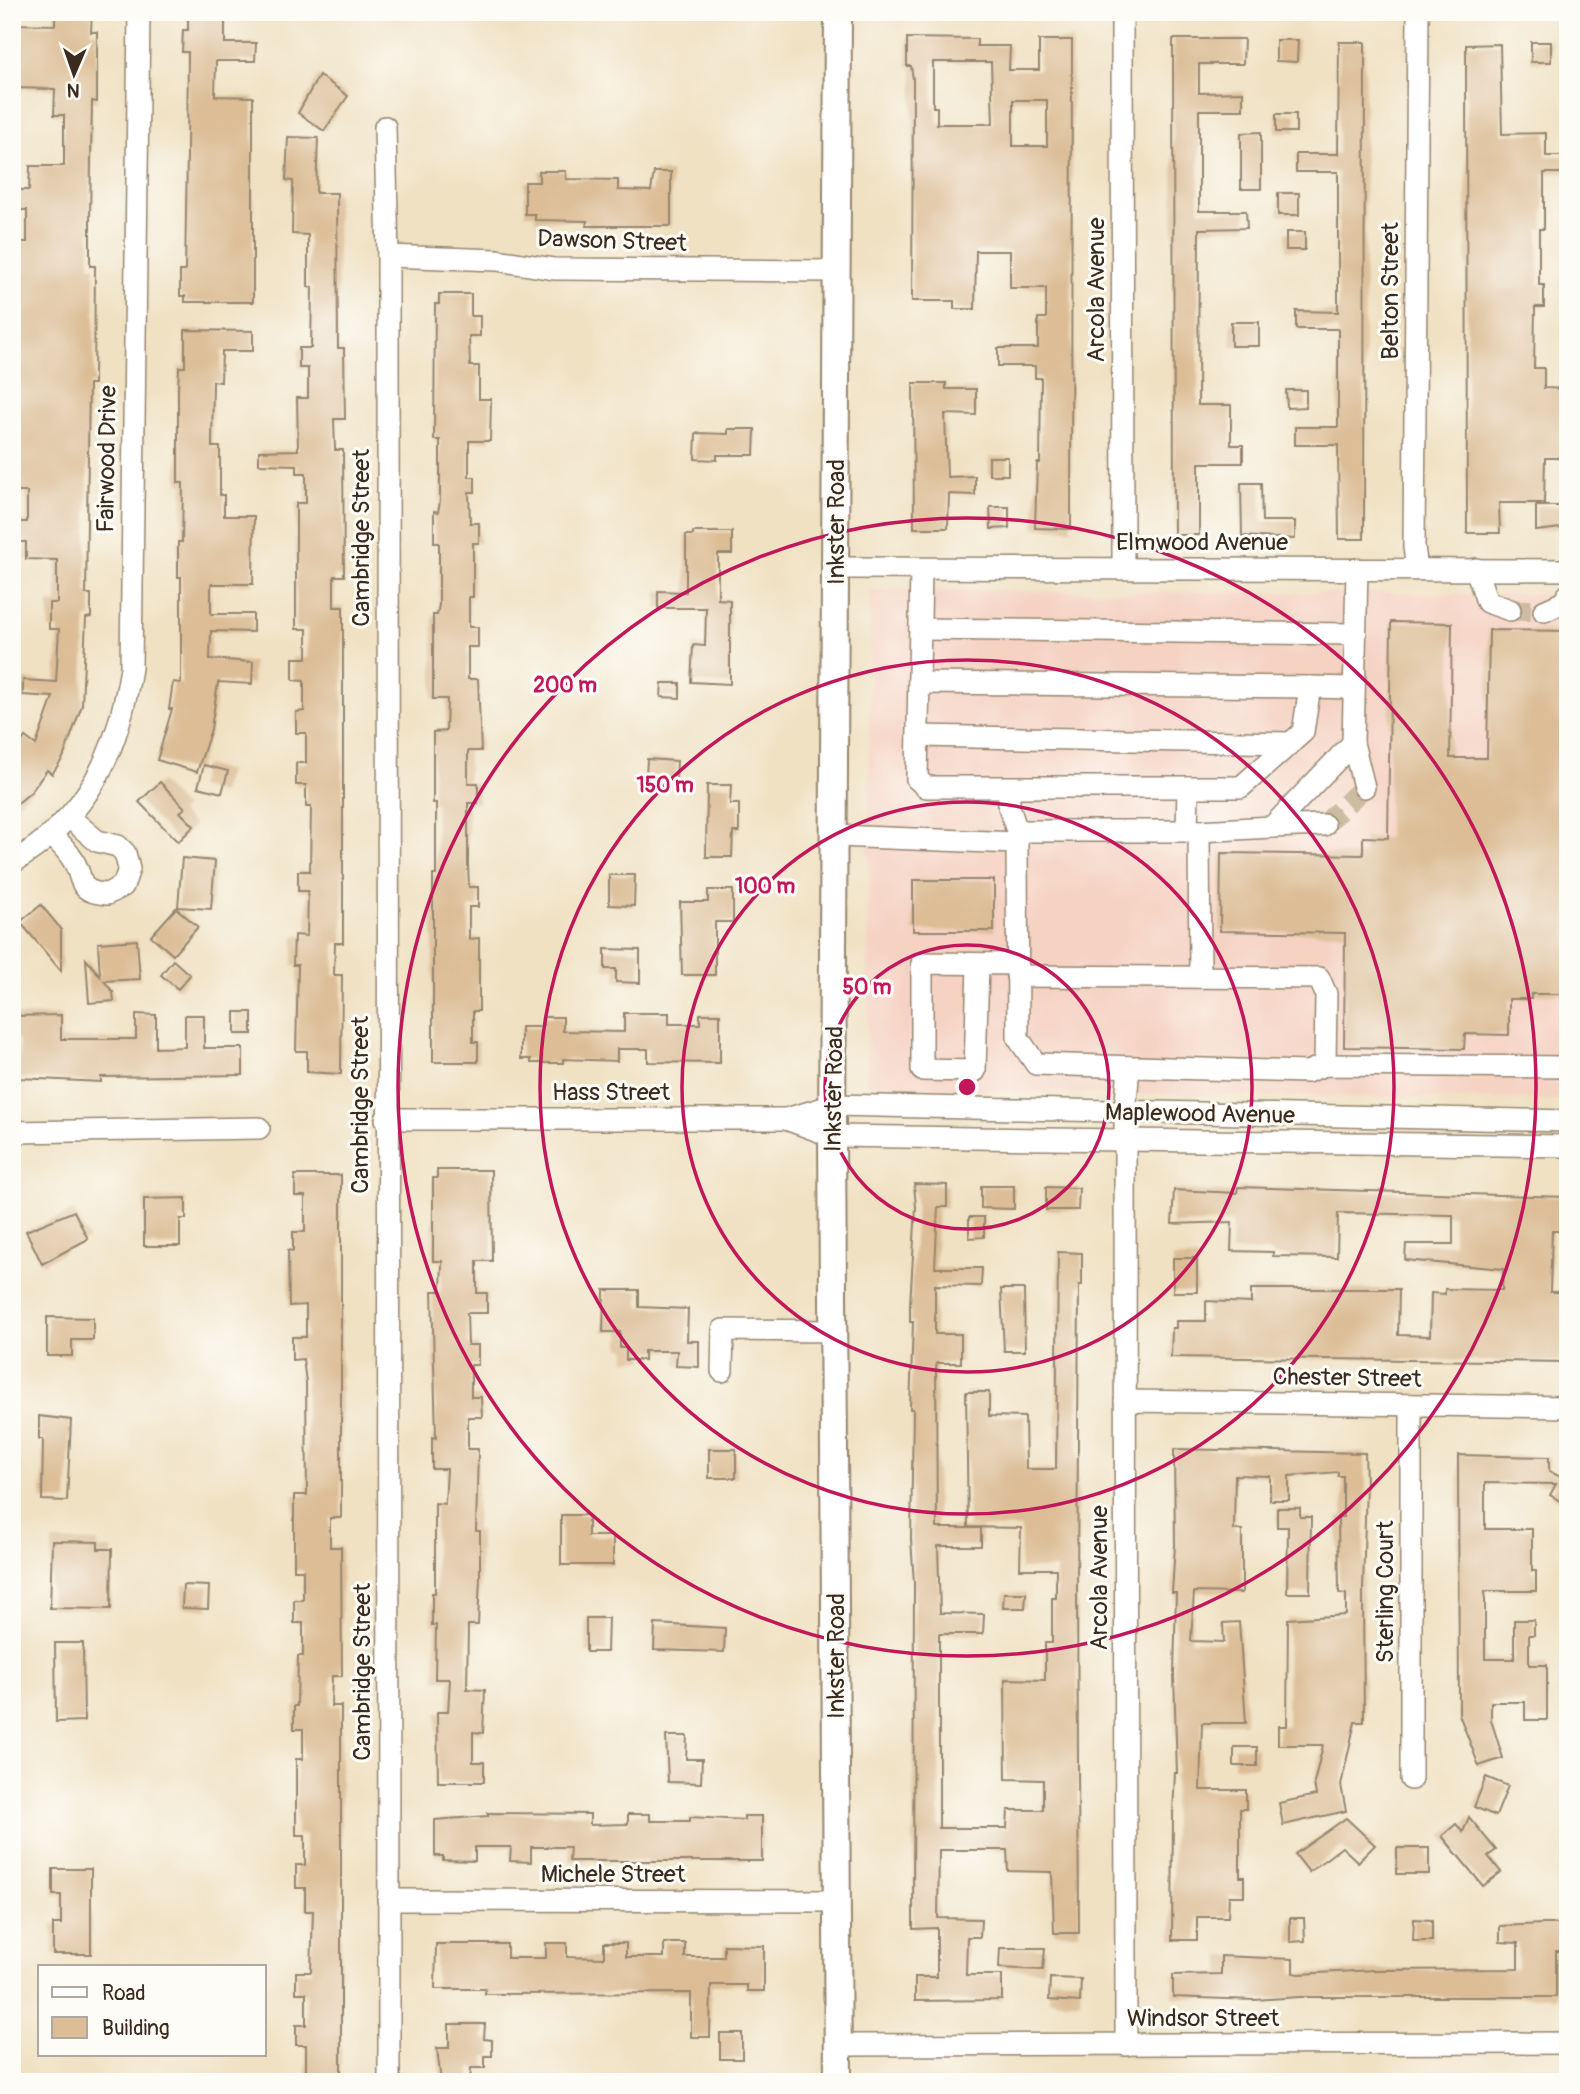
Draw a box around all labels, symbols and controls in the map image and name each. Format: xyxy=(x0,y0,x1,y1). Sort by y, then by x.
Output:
north arrow xyxy=(38,38,108,108)
text: N xyxy=(66,78,80,102)
street label: Arcola Avenue xyxy=(1082,217,1111,363)
street label: Belton Street xyxy=(1376,222,1405,360)
street label: Dawson Street xyxy=(537,224,688,258)
street label: Fairwood Drive xyxy=(91,385,123,533)
street label: Cambridge Street xyxy=(347,449,376,627)
street label: Inkster Road xyxy=(822,459,851,585)
street label: Elmwood Avenue xyxy=(1116,528,1288,557)
text: 200 m xyxy=(533,672,597,699)
text: 150 m xyxy=(636,772,694,799)
text: 100 m xyxy=(735,873,795,900)
text: 50 m xyxy=(843,974,892,1001)
street label: Cambridge Street xyxy=(346,1016,375,1194)
street label: Inkster Road xyxy=(818,1026,850,1152)
centre of rings xyxy=(955,1075,979,1099)
street label: Hass Street xyxy=(552,1078,670,1107)
street label: Maplewood Avenue xyxy=(1105,1098,1295,1130)
street label: Chester Street xyxy=(1272,1362,1422,1394)
street label: Arcola Avenue xyxy=(1085,1505,1114,1651)
street label: Sterling Court xyxy=(1371,1520,1400,1663)
street label: Cambridge Street xyxy=(348,1583,377,1761)
street label: Inkster Road xyxy=(822,1593,851,1719)
street label: Michele Street xyxy=(541,1860,686,1889)
legend xyxy=(38,1965,266,2056)
text: Road xyxy=(102,1980,146,2007)
street label: Windsor Street xyxy=(1127,2004,1279,2033)
text: Building xyxy=(102,2015,169,2042)

